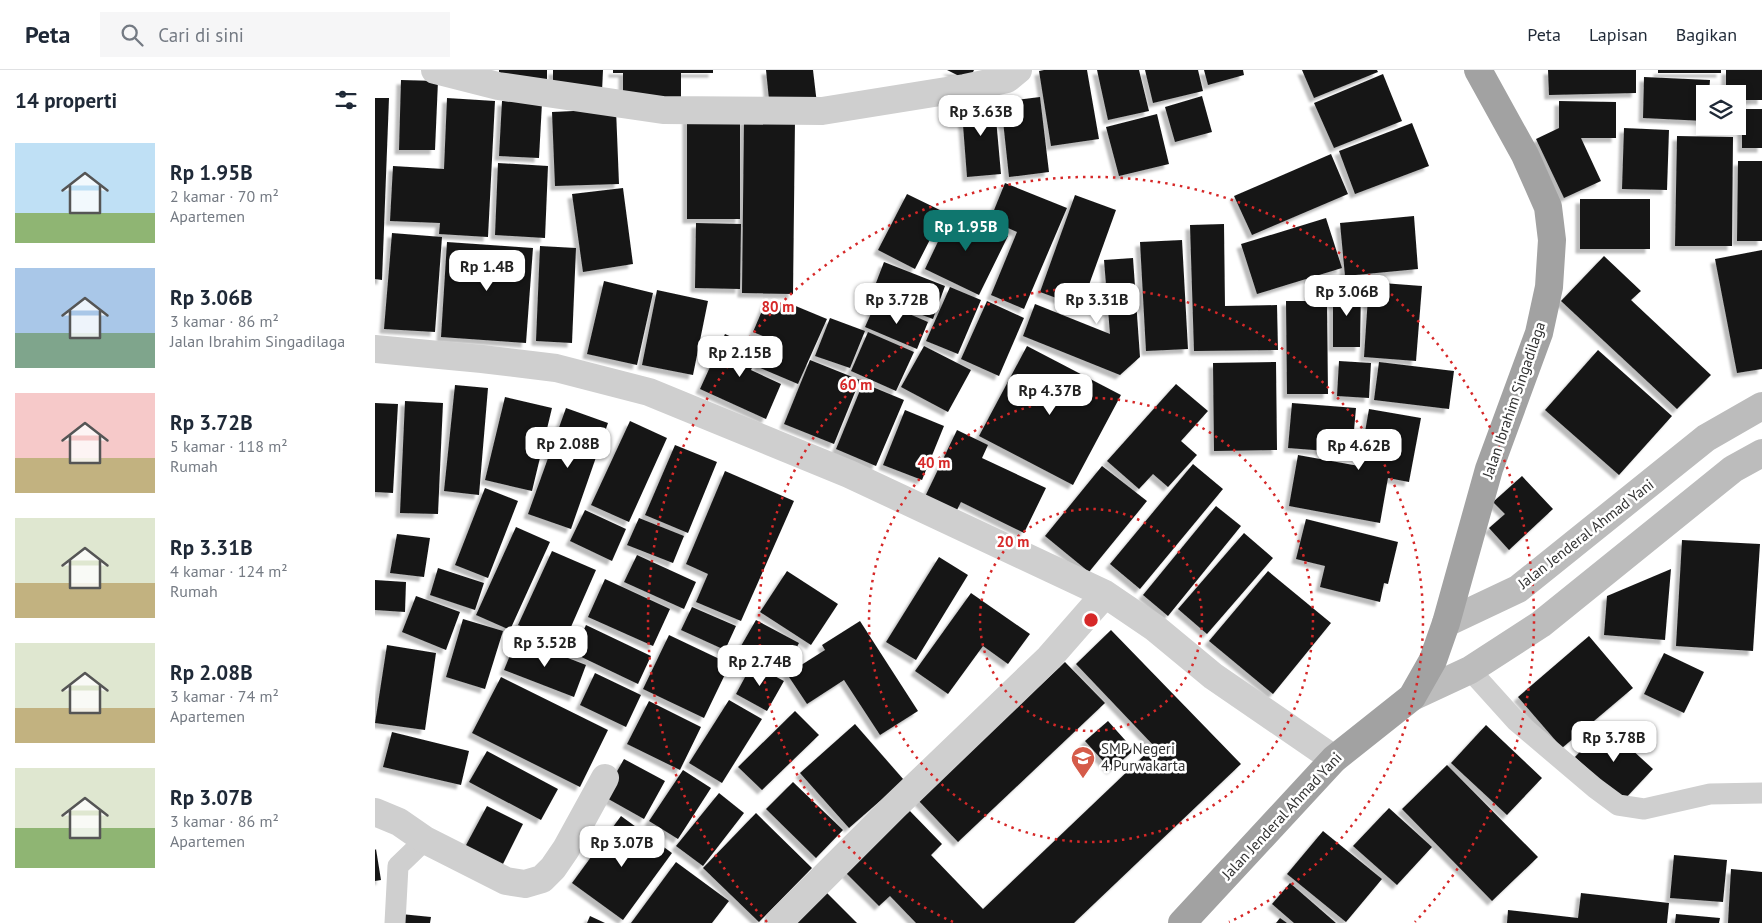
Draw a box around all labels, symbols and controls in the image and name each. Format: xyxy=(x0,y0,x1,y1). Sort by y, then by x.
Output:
search box xyxy=(100,12,450,57)
text: Peta xyxy=(25,19,70,50)
icon: search xyxy=(118,21,146,49)
text: Cari di sini xyxy=(158,23,244,47)
text: Peta xyxy=(1527,23,1561,46)
text: Lapisan xyxy=(1589,23,1648,46)
text: Bagikan xyxy=(1676,23,1737,46)
map controls xyxy=(1696,85,1746,135)
button: layers xyxy=(1696,85,1746,135)
icon: filters xyxy=(332,86,360,114)
text: 14 properti xyxy=(15,87,117,114)
pin: Rp 3.63B xyxy=(929,94,1033,137)
text: Rp 3.63B xyxy=(950,101,1012,121)
text: Rp 1.95B xyxy=(170,159,253,186)
icon: home xyxy=(55,163,115,223)
text: 2 kamar · 70 m² xyxy=(170,186,279,206)
text: Apartemen xyxy=(170,206,245,226)
pin: Rp 1.95B xyxy=(914,210,1018,252)
text: Rp 1.95B xyxy=(935,216,997,236)
pin: Rp 1.4B xyxy=(441,250,533,292)
text: Rp 1.4B xyxy=(460,256,514,276)
pin: Rp 3.06B xyxy=(1295,274,1399,317)
text: Rp 3.06B xyxy=(1316,281,1378,301)
pin: Rp 3.72B xyxy=(845,282,949,325)
pin: Rp 3.31B xyxy=(1045,282,1149,325)
text: Rp 3.06B xyxy=(170,284,253,311)
icon: home xyxy=(55,288,115,348)
text: Rp 3.72B xyxy=(866,289,928,309)
text: Rp 3.31B xyxy=(1066,289,1128,309)
text: 80 m xyxy=(762,297,794,316)
text: 3 kamar · 86 m² xyxy=(170,311,279,331)
street label: Jalan Ibrahim Singadilaga xyxy=(1477,319,1549,482)
text: Jalan Ibrahim Singadilaga xyxy=(170,331,345,351)
pin: Rp 2.15B xyxy=(688,336,792,378)
text: Rp 2.15B xyxy=(709,342,771,362)
pin: Rp 4.37B xyxy=(998,374,1102,416)
text: 60 m xyxy=(840,375,872,394)
text: Rp 4.37B xyxy=(1019,380,1081,400)
text: Rp 3.72B xyxy=(170,409,253,436)
icon: home xyxy=(55,413,115,473)
pin: Rp 2.08B xyxy=(516,426,620,469)
pin: Rp 4.62B xyxy=(1307,428,1411,471)
text: Rp 2.08B xyxy=(537,433,599,453)
text: Rp 4.62B xyxy=(1328,435,1390,455)
text: 5 kamar · 118 m² xyxy=(170,436,288,456)
text: 40 m xyxy=(918,453,950,472)
text: Rumah xyxy=(170,456,218,476)
street label: Jalan Jenderal Ahmad Yani xyxy=(1513,475,1657,593)
text: 20 m xyxy=(997,532,1029,551)
text: Rp 3.31B xyxy=(170,534,253,561)
icon: home xyxy=(55,538,115,598)
text: 4 kamar · 124 m² xyxy=(170,561,288,581)
text: Rumah xyxy=(170,581,218,601)
centre of rings xyxy=(1082,611,1100,629)
pin: Rp 3.52B xyxy=(493,626,597,668)
text: Rp 3.52B xyxy=(514,632,576,652)
pin: Rp 2.74B xyxy=(708,644,812,687)
text: Rp 2.74B xyxy=(729,651,791,671)
text: Rp 2.08B xyxy=(170,659,253,686)
icon: home xyxy=(55,663,115,723)
text: 3 kamar · 74 m² xyxy=(170,686,279,706)
text: Apartemen xyxy=(170,706,245,726)
pin: Rp 3.78B xyxy=(1562,720,1666,763)
text: Rp 3.78B xyxy=(1583,727,1645,747)
place label: SMP Negeri 4 Purwakarta xyxy=(1101,739,1185,775)
school or university icon: SMP Negeri 4 Purwakarta xyxy=(1070,745,1096,779)
street label: Jalan Jenderal Ahmad Yani xyxy=(1217,748,1346,884)
text: Rp 3.07B xyxy=(170,784,253,811)
icon: home xyxy=(55,788,115,848)
text: 3 kamar · 86 m² xyxy=(170,811,279,831)
pin: Rp 3.07B xyxy=(570,826,674,868)
text: Apartemen xyxy=(170,831,245,851)
text: Rp 3.07B xyxy=(591,832,653,852)

